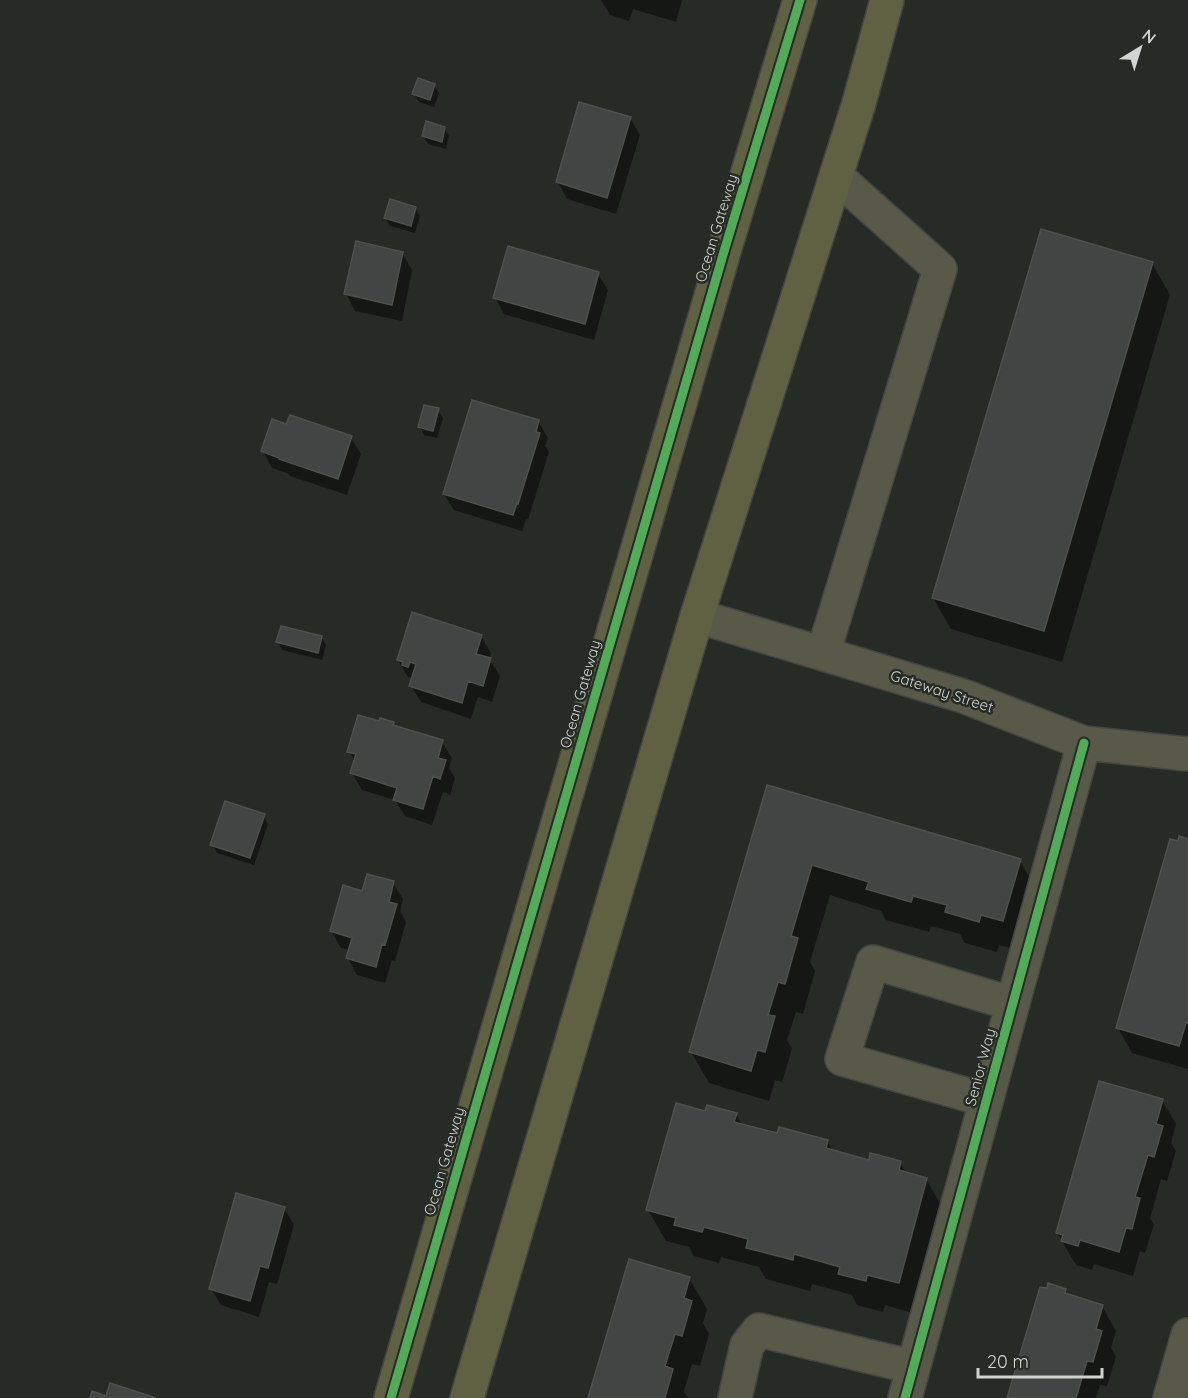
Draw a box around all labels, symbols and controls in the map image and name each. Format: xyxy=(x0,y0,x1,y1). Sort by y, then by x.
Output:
north arrow xyxy=(1110,18,1170,78)
text: N xyxy=(1138,25,1160,48)
street label: Ocean Gateway xyxy=(691,172,741,284)
street label: Ocean Gateway xyxy=(555,638,605,750)
street label: Gateway Street xyxy=(888,665,996,717)
street label: Senior Way xyxy=(961,1026,999,1108)
street label: Ocean Gateway xyxy=(419,1105,469,1217)
scale bar xyxy=(978,1341,1102,1379)
text: 20 m xyxy=(987,1350,1029,1373)

